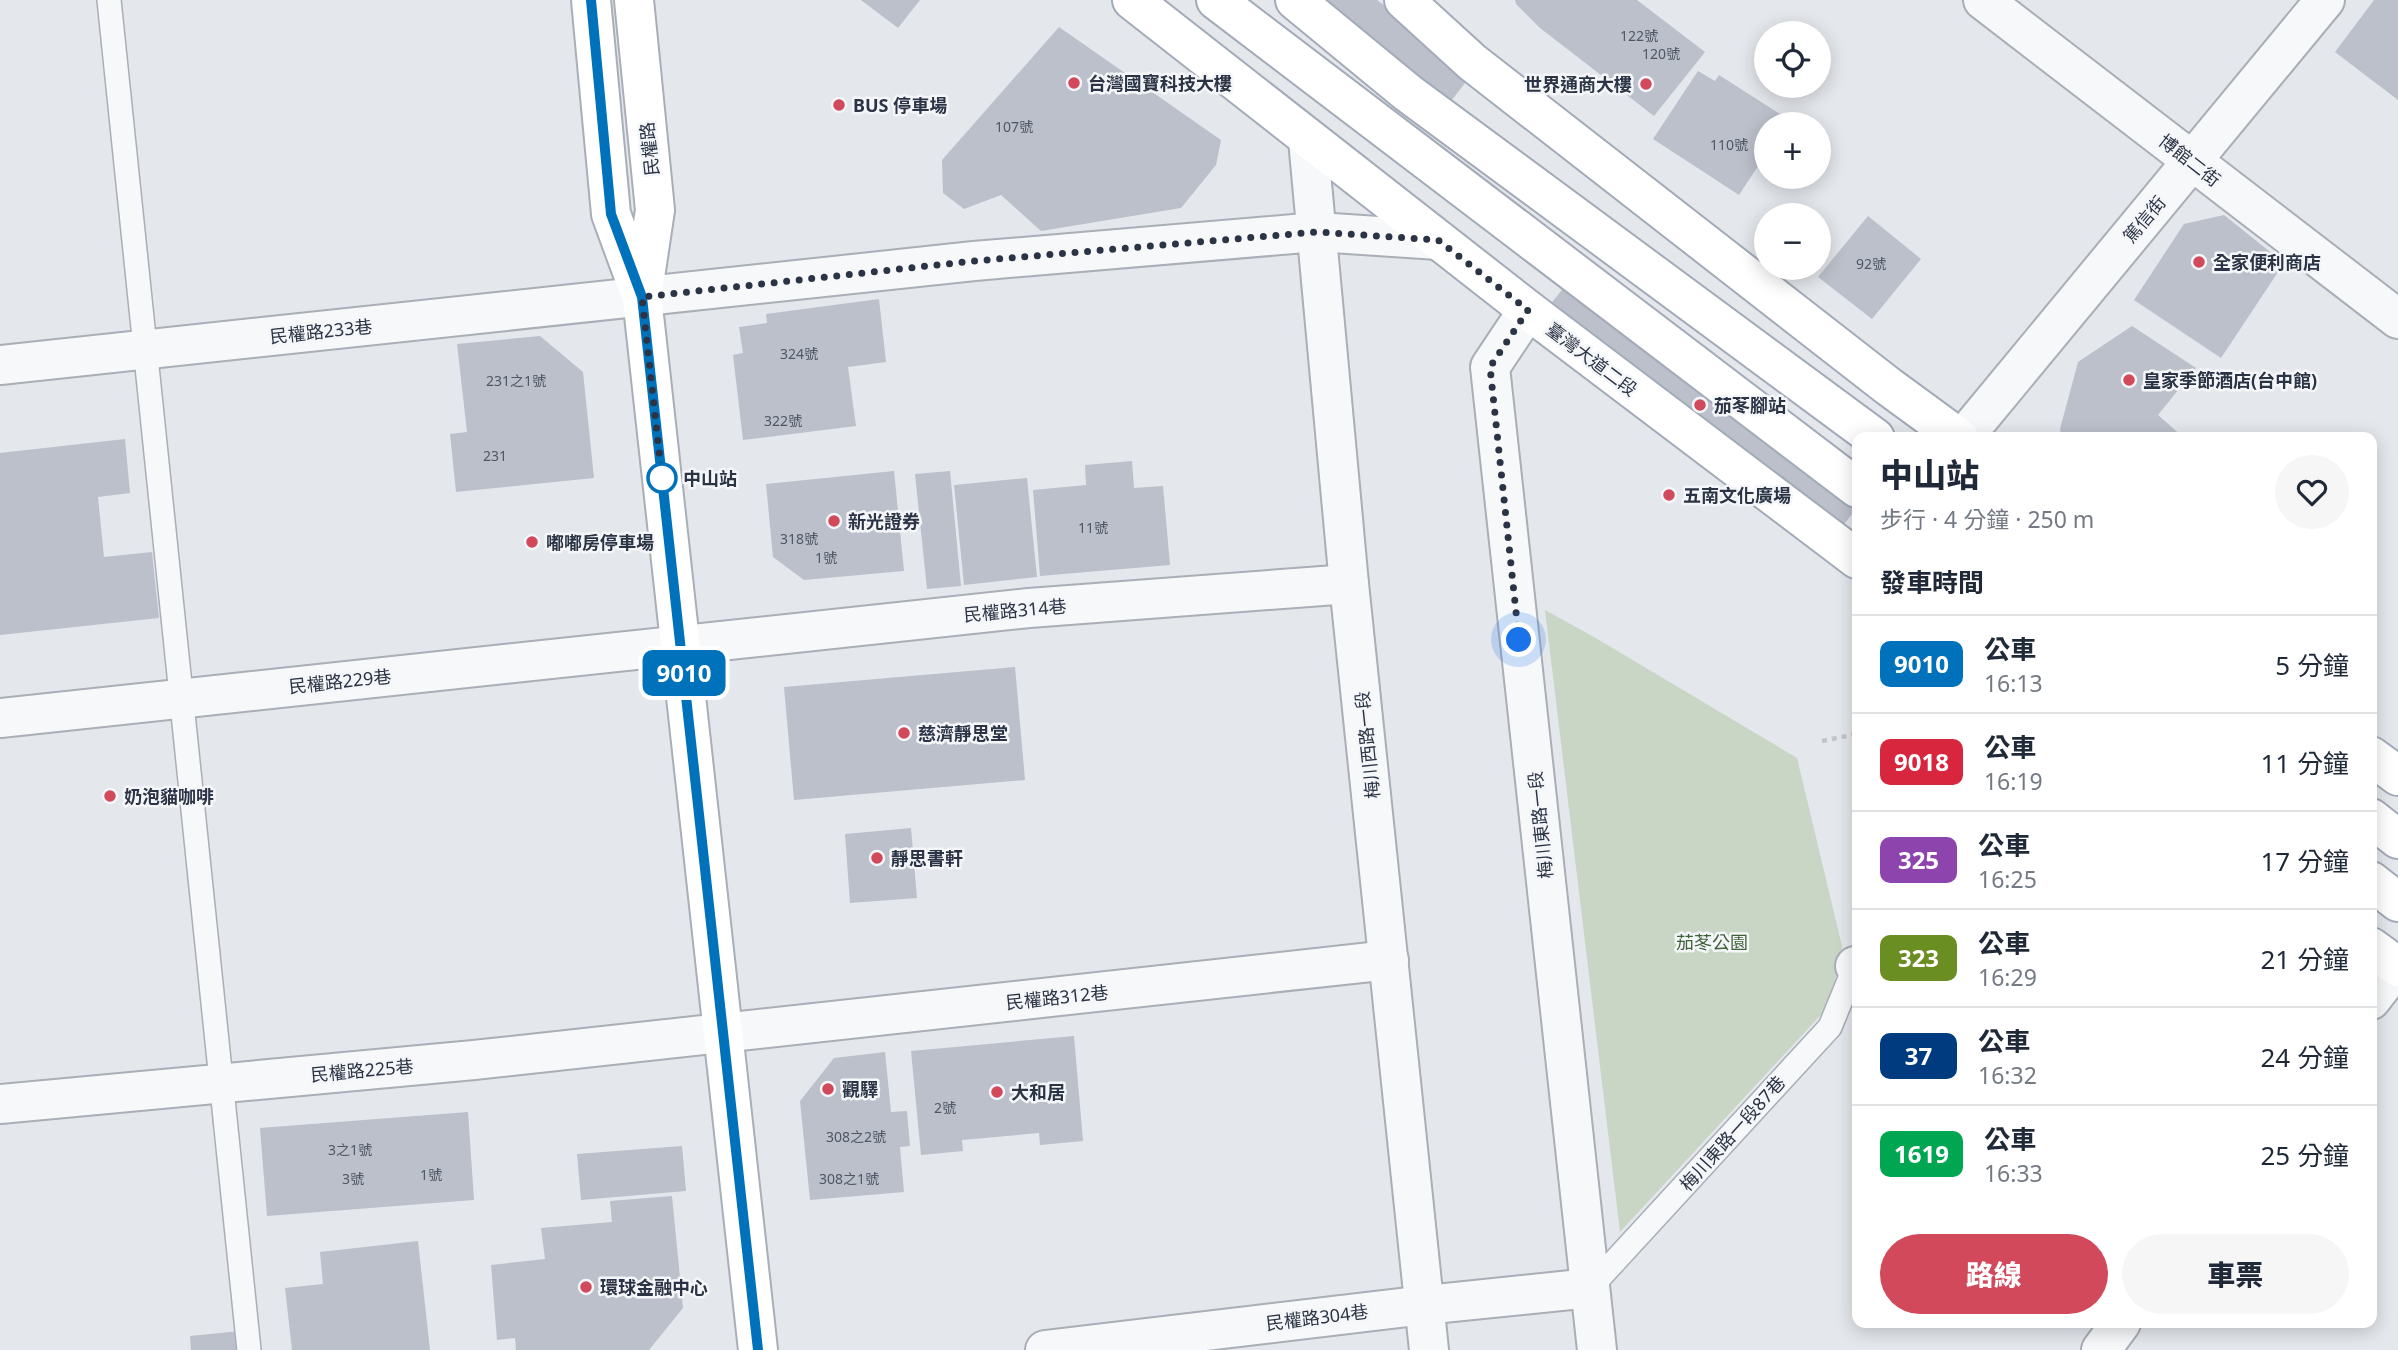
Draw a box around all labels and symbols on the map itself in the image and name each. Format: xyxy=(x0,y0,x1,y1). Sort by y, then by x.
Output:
house number: 122號 xyxy=(1620,26,1658,45)
house number: 120號 xyxy=(1642,44,1680,63)
place label: 台灣國寶科技大樓 xyxy=(1088,71,1232,95)
place label: 世界通商大樓 xyxy=(1524,72,1632,96)
marker: 台灣國寶科技大樓 xyxy=(1066,75,1082,91)
marker: 世界通商大樓 xyxy=(1638,76,1654,92)
place label: BUS 停車場 xyxy=(853,93,947,117)
marker: BUS 停車場 xyxy=(831,97,847,113)
house number: 107號 xyxy=(995,117,1033,136)
street label: 民權路 xyxy=(634,121,664,177)
street label: 博館二街 xyxy=(2154,128,2226,192)
house number: 110號 xyxy=(1710,135,1748,154)
street label: 篤信街 xyxy=(2117,191,2171,247)
place label: 全家便利商店 xyxy=(2213,250,2321,274)
house number: 92號 xyxy=(1856,254,1886,273)
marker: 全家便利商店 xyxy=(2191,254,2207,270)
street label: 民權路233巷 xyxy=(269,314,373,348)
street label: 臺灣大道二段 xyxy=(1542,317,1642,401)
house number: 324號 xyxy=(780,344,818,363)
place label: 皇家季節酒店(台中館) xyxy=(2143,368,2317,392)
house number: 231之1號 xyxy=(486,371,546,390)
marker: 皇家季節酒店(台中館) xyxy=(2121,372,2137,388)
place label: 茄苳腳站 xyxy=(1714,393,1786,417)
marker: 茄苳腳站 xyxy=(1692,397,1708,413)
house number: 322號 xyxy=(764,411,802,430)
house number: 231 xyxy=(483,446,507,465)
marker: 中山站 xyxy=(647,463,677,493)
place label: 中山站 xyxy=(683,466,737,490)
place label: 五南文化廣場 xyxy=(1683,483,1791,507)
marker: 五南文化廣場 xyxy=(1661,487,1677,503)
place label: 新光證券 xyxy=(848,509,920,533)
marker: 新光證券 xyxy=(826,513,842,529)
house number: 11號 xyxy=(1078,518,1108,537)
house number: 318號 xyxy=(780,529,818,548)
place label: 嘟嘟房停車場 xyxy=(546,530,654,554)
marker: 嘟嘟房停車場 xyxy=(524,534,540,550)
house number: 1號 xyxy=(815,548,837,567)
street label: 民權路314巷 xyxy=(963,594,1067,626)
your location xyxy=(1501,622,1536,657)
line badge: 9010 xyxy=(635,650,733,696)
street label: 民權路229巷 xyxy=(288,664,392,698)
street label: 梅川西路一段 xyxy=(1349,690,1385,800)
place label: 慈濟靜思堂 xyxy=(918,721,1008,745)
marker: 慈濟靜思堂 xyxy=(896,725,912,741)
street label: 梅川東路一段 xyxy=(1522,770,1558,880)
place label: 奶泡貓咖啡 xyxy=(124,784,214,808)
marker: 奶泡貓咖啡 xyxy=(102,788,118,804)
place label: 靜思書軒 xyxy=(891,846,963,870)
marker: 靜思書軒 xyxy=(869,850,885,866)
park label: 茄苳公園 xyxy=(1676,930,1748,954)
street label: 民權路312巷 xyxy=(1005,980,1109,1014)
street label: 民權路225巷 xyxy=(310,1054,414,1086)
street label: 梅川東路一段87巷 xyxy=(1674,1071,1790,1195)
place label: 觀驛 xyxy=(842,1077,878,1101)
place label: 大和居 xyxy=(1011,1080,1065,1104)
marker: 觀驛 xyxy=(820,1081,836,1097)
marker: 大和居 xyxy=(989,1084,1005,1100)
house number: 2號 xyxy=(934,1098,956,1117)
house number: 308之2號 xyxy=(826,1127,886,1146)
house number: 3之1號 xyxy=(328,1140,372,1159)
house number: 1號 xyxy=(420,1165,442,1184)
house number: 3號 xyxy=(342,1169,364,1188)
house number: 308之1號 xyxy=(819,1169,879,1188)
place label: 環球金融中心 xyxy=(600,1275,708,1299)
marker: 環球金融中心 xyxy=(578,1279,594,1295)
street label: 民權路304巷 xyxy=(1264,1299,1370,1335)

